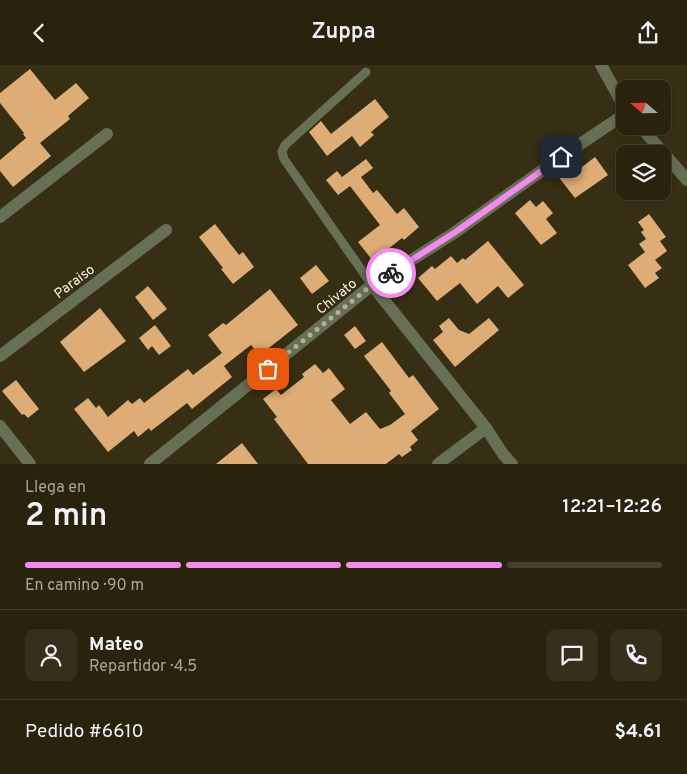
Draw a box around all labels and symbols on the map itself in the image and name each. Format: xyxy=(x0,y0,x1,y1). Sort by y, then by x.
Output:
north arrow xyxy=(616,80,671,135)
pin xyxy=(540,136,582,178)
courier xyxy=(366,248,416,298)
street label: Paraiso xyxy=(51,261,99,303)
street label: Chivato xyxy=(313,275,361,319)
pin xyxy=(247,348,289,390)

